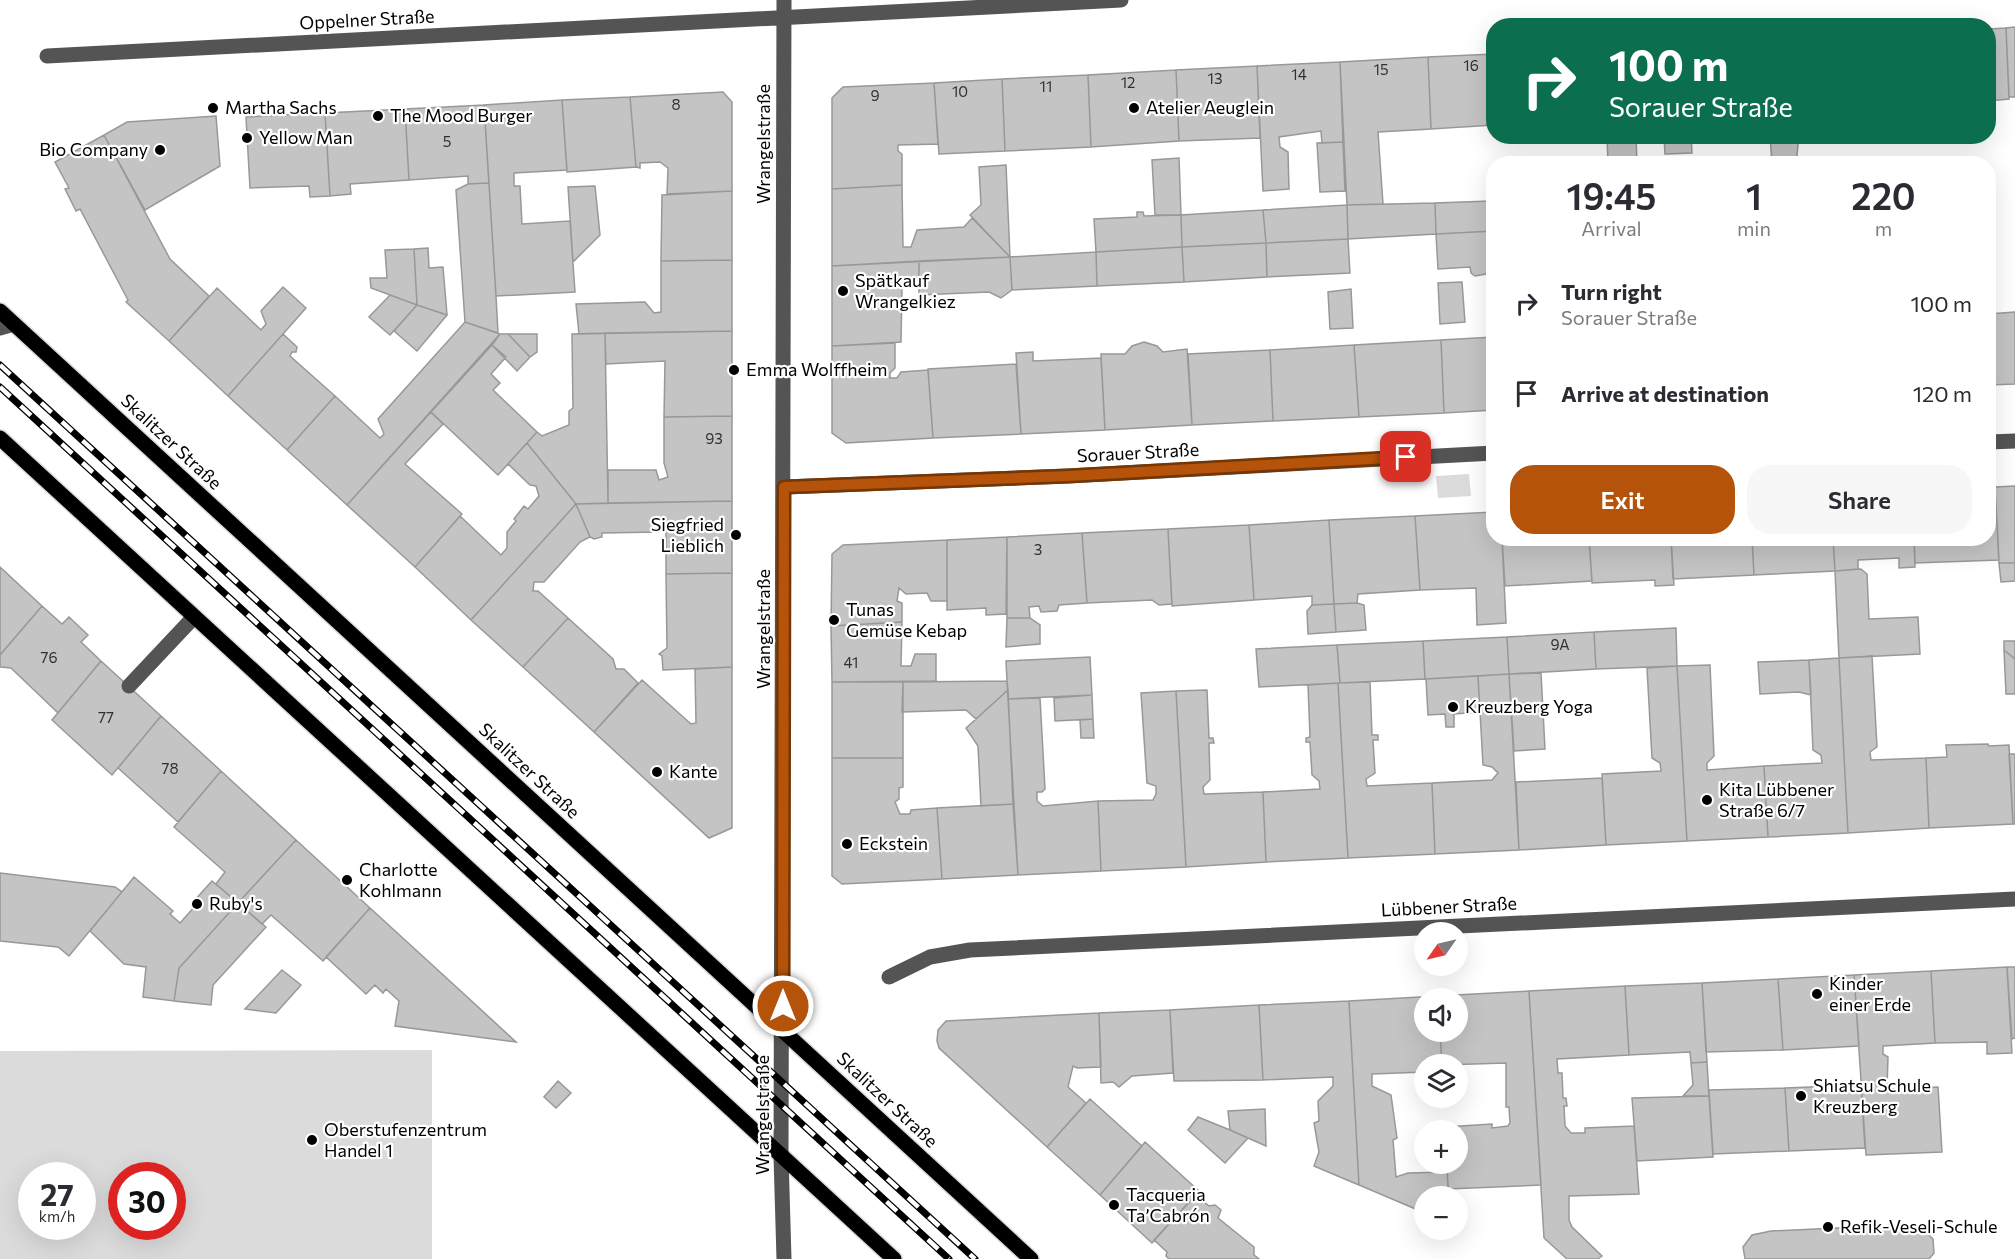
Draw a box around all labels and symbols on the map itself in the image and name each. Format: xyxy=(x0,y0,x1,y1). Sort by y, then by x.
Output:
street label: Oppelner Straße xyxy=(299,4,435,34)
house number: 16 xyxy=(1463,56,1479,74)
house number: 15 xyxy=(1373,60,1389,78)
house number: 14 xyxy=(1291,65,1307,83)
house number: 13 xyxy=(1208,69,1222,87)
house number: 12 xyxy=(1121,73,1135,91)
house number: 11 xyxy=(1040,77,1052,95)
house number: 10 xyxy=(952,82,968,100)
street label: Wrangelstraße xyxy=(752,84,774,204)
house number: 9 xyxy=(870,86,880,104)
house number: 8 xyxy=(671,95,681,113)
place label: Martha Sachs xyxy=(225,96,337,118)
place label: Atelier Aeuglein xyxy=(1146,96,1274,118)
marker: Martha Sachs xyxy=(206,101,220,115)
marker: Atelier Aeuglein xyxy=(1127,101,1141,115)
place label: The Mood Burger xyxy=(390,104,532,126)
marker: The Mood Burger xyxy=(371,109,385,123)
place label: Yellow Man xyxy=(259,126,353,148)
marker: Yellow Man xyxy=(240,131,254,145)
house number: 5 xyxy=(443,132,451,150)
place label: Bio Company xyxy=(39,138,148,160)
marker: Bio Company xyxy=(153,143,167,157)
place label: Spätkauf Wrangelkiez xyxy=(855,269,956,312)
marker: Spätkauf Wrangelkiez xyxy=(836,284,850,298)
place label: Emma Wolffheim xyxy=(746,358,887,380)
marker: Emma Wolffheim xyxy=(727,363,741,377)
street label: Skalitzer Straße xyxy=(117,389,227,494)
house number: 93 xyxy=(705,429,723,447)
pin xyxy=(1380,431,1431,482)
street label: Sorauer Straße xyxy=(1076,438,1200,466)
place label: Siegfried Lieblich xyxy=(651,513,724,556)
marker: Siegfried Lieblich xyxy=(729,528,743,542)
house number: 3 xyxy=(1034,540,1042,558)
street label: Wrangelstraße xyxy=(752,569,774,689)
place label: Tunas Gemüse Kebap xyxy=(846,598,967,641)
marker: Tunas Gemüse Kebap xyxy=(827,613,841,627)
house number: 9A xyxy=(1550,635,1570,653)
house number: 76 xyxy=(41,648,57,666)
house number: 41 xyxy=(844,653,858,671)
place label: Kreuzberg Yoga xyxy=(1465,695,1593,717)
marker: Kreuzberg Yoga xyxy=(1446,700,1460,714)
house number: 77 xyxy=(98,708,114,726)
street label: Skalitzer Straße xyxy=(475,718,585,823)
house number: 78 xyxy=(162,759,178,777)
place label: Kante xyxy=(669,760,718,782)
marker: Kante xyxy=(650,765,664,779)
place label: Kita Lübbener Straße 6/7 xyxy=(1719,778,1834,821)
marker: Kita Lübbener Straße 6/7 xyxy=(1700,793,1714,807)
place label: Eckstein xyxy=(859,832,928,854)
marker: Eckstein xyxy=(840,837,854,851)
place label: Charlotte Kohlmann xyxy=(359,858,442,901)
marker: Charlotte Kohlmann xyxy=(340,873,354,887)
street label: Lübbener Straße xyxy=(1380,891,1518,921)
place label: Ruby's xyxy=(209,892,263,914)
marker: Ruby's xyxy=(190,897,204,911)
north arrow xyxy=(1414,922,1468,976)
place label: Kinder einer Erde xyxy=(1829,972,1911,1015)
position arrow xyxy=(751,974,815,1038)
marker: Kinder einer Erde xyxy=(1810,987,1824,1001)
street label: Skalitzer Straße xyxy=(833,1047,943,1152)
street label: Wrangelstraße xyxy=(751,1055,773,1175)
place label: Shiatsu Schule Kreuzberg xyxy=(1813,1074,1931,1117)
marker: Shiatsu Schule Kreuzberg xyxy=(1794,1089,1808,1103)
place label: Oberstufenzentrum Handel 1 xyxy=(324,1118,487,1161)
marker: Oberstufenzentrum Handel 1 xyxy=(305,1133,319,1147)
speed limit sign: 30 xyxy=(108,1162,186,1240)
place label: Tacqueria Ta’Cabrón xyxy=(1126,1183,1210,1226)
marker: Tacqueria Ta’Cabrón xyxy=(1107,1198,1121,1212)
place label: Refik-Veseli-Schule xyxy=(1840,1215,1998,1237)
marker: Refik-Veseli-Schule xyxy=(1821,1220,1835,1234)

